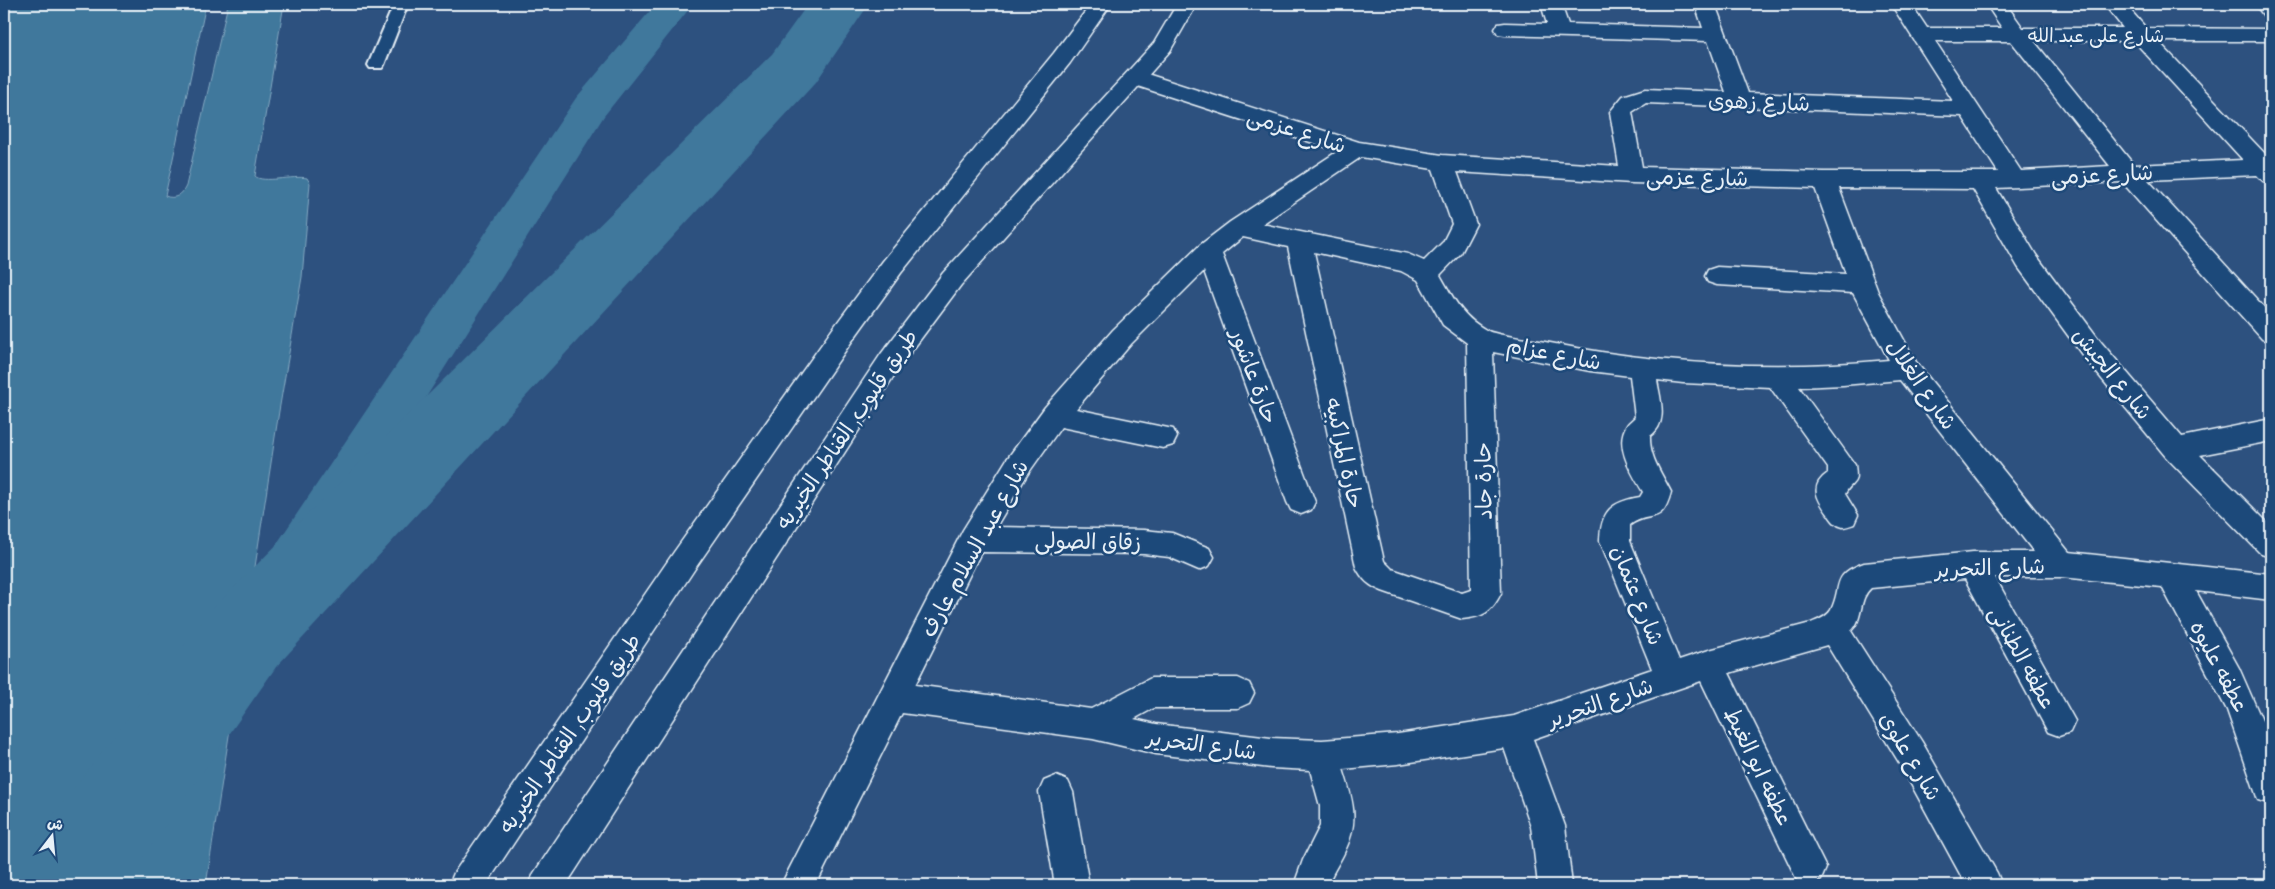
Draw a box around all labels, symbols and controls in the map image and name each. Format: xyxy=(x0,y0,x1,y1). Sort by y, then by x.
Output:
street label: شارع على عبد الله xyxy=(2028,24,2164,51)
street label: شارع زهوى xyxy=(1707,86,1811,122)
street label: شارع عزمى xyxy=(1242,102,1350,164)
street label: شارع عزمى xyxy=(2050,158,2154,196)
street label: شارع عزمى xyxy=(1645,163,1748,197)
street label: شارع الجيش xyxy=(2063,322,2158,428)
street label: حارة عاشور xyxy=(1219,323,1284,429)
street label: طريق قليوب, القناطر الخيريه xyxy=(769,324,928,537)
street label: شارع عزام xyxy=(1503,331,1603,381)
street label: شارع الغلال xyxy=(1876,334,1963,438)
street label: حارة المراكبيه xyxy=(1315,395,1369,512)
street label: حارة جاد xyxy=(1469,442,1503,520)
street label: شارع عبد السلام عارف xyxy=(914,455,1039,644)
street label: زقاق الصولى xyxy=(1034,527,1142,561)
street label: شارع عثمان xyxy=(1601,541,1670,651)
street label: شارع التحرير xyxy=(1933,552,2046,588)
street label: عطفه الطنانى xyxy=(1979,601,2062,716)
street label: عطفه عليوه xyxy=(2180,616,2255,719)
street label: طريق قليوب, القناطر الخيريه xyxy=(492,628,651,841)
street label: شارع التحرير xyxy=(1542,672,1658,739)
street label: عطفه ابو الغيط xyxy=(1714,703,1799,832)
street label: شارع علوى xyxy=(1869,707,1948,808)
street label: شارع التحرير xyxy=(1143,723,1258,770)
north arrow xyxy=(28,812,78,862)
text: ش xyxy=(45,813,65,837)

